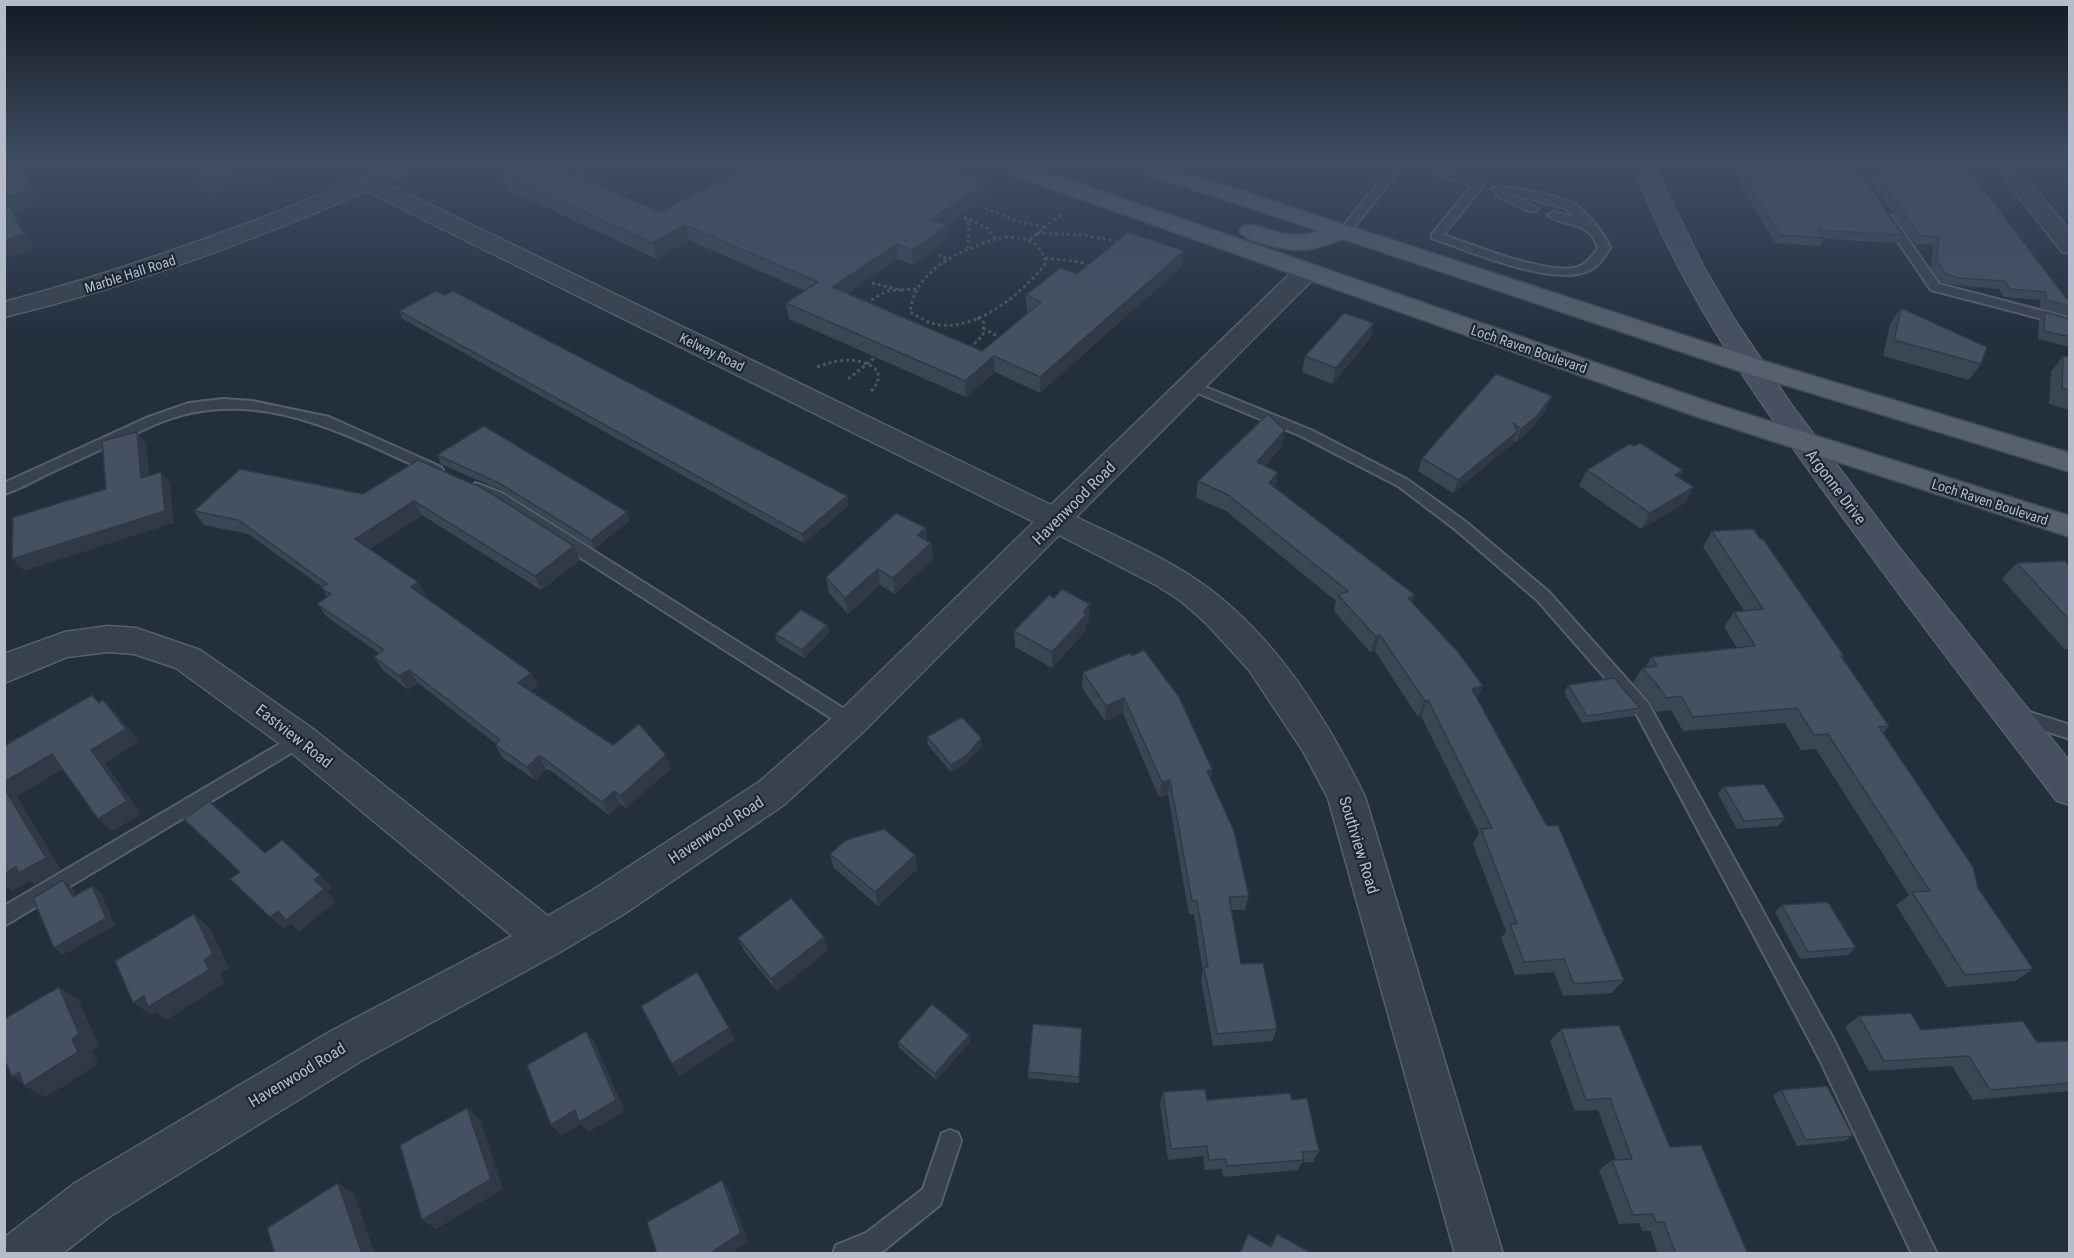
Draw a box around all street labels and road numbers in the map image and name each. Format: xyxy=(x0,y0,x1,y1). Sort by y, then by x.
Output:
street label: Marble Hall Road xyxy=(83,252,177,296)
street label: Loch Raven Boulevard xyxy=(1469,322,1589,376)
street label: Kelway Road xyxy=(677,329,747,375)
street label: Argonne Drive xyxy=(1802,446,1870,528)
street label: Havenwood Road xyxy=(1029,458,1119,548)
street label: Loch Raven Boulevard xyxy=(1930,476,2050,528)
street label: Eastview Road xyxy=(252,700,336,772)
street label: Havenwood Road xyxy=(665,792,767,868)
street label: Southview Road xyxy=(1335,794,1383,896)
street label: Havenwood Road xyxy=(245,1039,349,1111)

